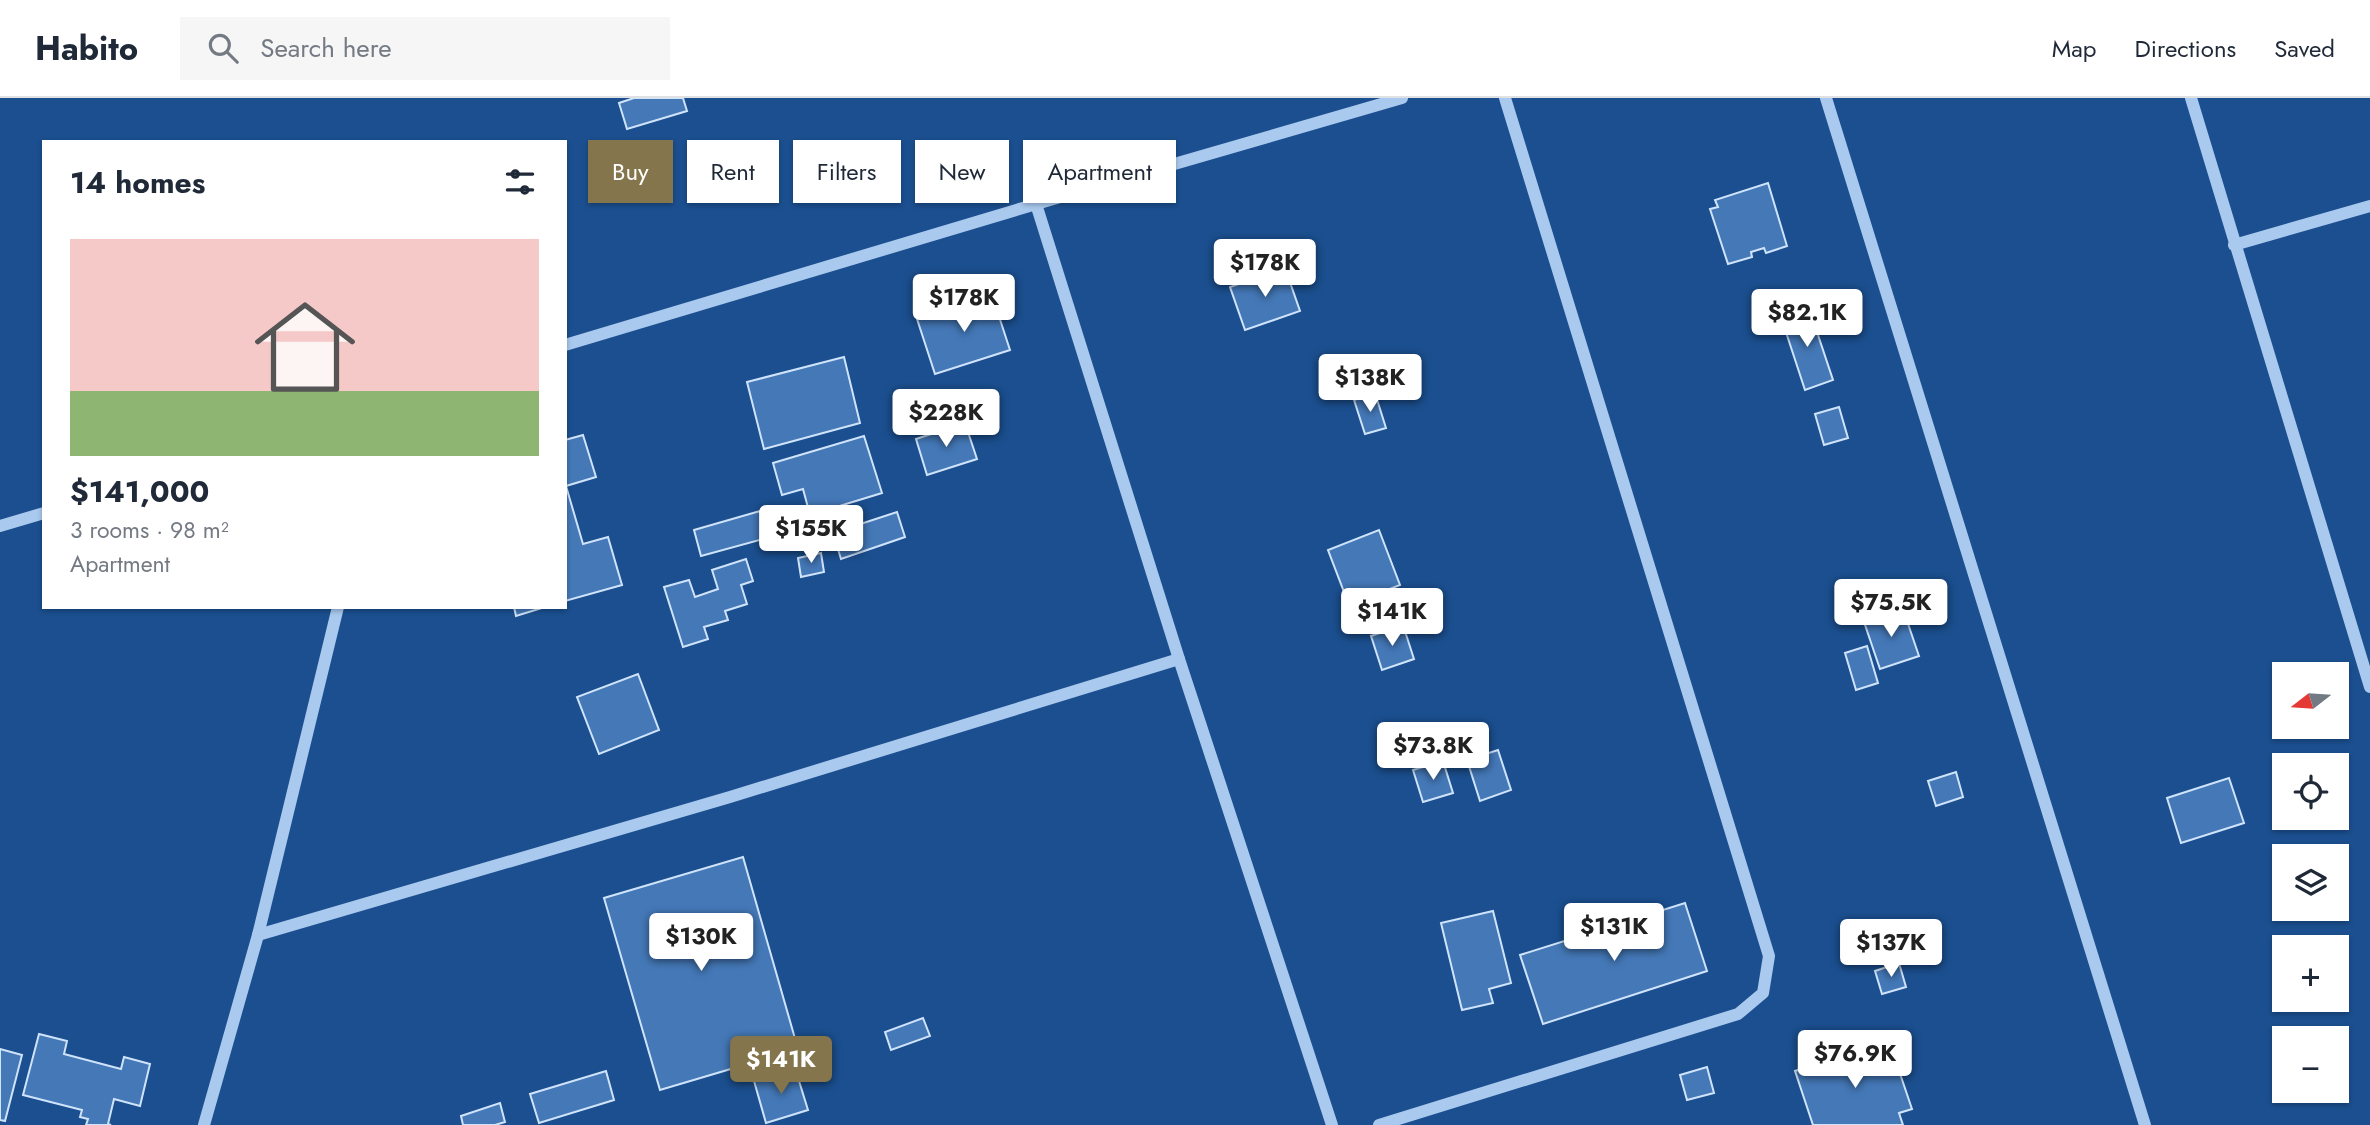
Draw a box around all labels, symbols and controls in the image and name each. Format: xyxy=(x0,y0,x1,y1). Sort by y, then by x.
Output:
search box xyxy=(180,17,670,80)
text: Habito xyxy=(35,25,138,72)
icon: search xyxy=(204,29,242,67)
text: Search here xyxy=(260,29,392,67)
text: Map xyxy=(2052,31,2097,66)
text: Directions xyxy=(2135,31,2236,66)
text: Saved xyxy=(2274,31,2335,66)
chip: Buy xyxy=(588,140,673,203)
chip: Rent xyxy=(687,140,779,203)
chip: Filters xyxy=(793,140,901,203)
chip: New xyxy=(915,140,1009,203)
chip: Apartment xyxy=(1023,140,1176,203)
text: 14 homes xyxy=(70,161,205,204)
icon: filters xyxy=(501,163,539,201)
pin: $178K xyxy=(1216,240,1314,299)
text: $178K xyxy=(1230,245,1300,279)
pin: $178K xyxy=(915,274,1013,334)
text: $178K xyxy=(929,280,999,314)
icon: home xyxy=(242,284,368,410)
pin: $82.1K xyxy=(1750,289,1864,349)
text: $82.1K xyxy=(1767,295,1847,329)
pin: $138K xyxy=(1321,354,1419,414)
text: $138K xyxy=(1335,360,1405,394)
pin: $228K xyxy=(897,390,995,449)
text: $228K xyxy=(909,395,983,429)
text: $141,000 xyxy=(70,470,209,513)
pin: $155K xyxy=(762,505,860,565)
text: $155K xyxy=(775,511,847,545)
text: 3 rooms · 98 m² xyxy=(70,513,229,547)
text: Apartment xyxy=(70,547,170,581)
pin: $75.5K xyxy=(1834,580,1948,639)
text: $75.5K xyxy=(1850,585,1932,619)
pin: $141K xyxy=(1343,588,1441,648)
text: $141K xyxy=(1357,594,1427,628)
north arrow xyxy=(2272,662,2348,738)
map controls xyxy=(2272,662,2349,1103)
pin: $73.8K xyxy=(1376,722,1490,782)
text: $73.8K xyxy=(1393,728,1473,762)
button: locate xyxy=(2272,753,2349,830)
button: layers xyxy=(2272,844,2349,921)
pin: $131K xyxy=(1565,904,1663,963)
text: $131K xyxy=(1580,909,1648,943)
pin: $130K xyxy=(652,914,750,973)
text: $130K xyxy=(665,919,737,953)
pin: $137K xyxy=(1842,920,1940,979)
text: $137K xyxy=(1856,925,1926,959)
button: + xyxy=(2272,935,2349,1012)
button: − xyxy=(2272,1026,2349,1103)
pin: $76.9K xyxy=(1798,1030,1912,1090)
text: $76.9K xyxy=(1814,1036,1896,1070)
pin: $141K xyxy=(732,1037,830,1096)
text: $141K xyxy=(746,1042,816,1076)

